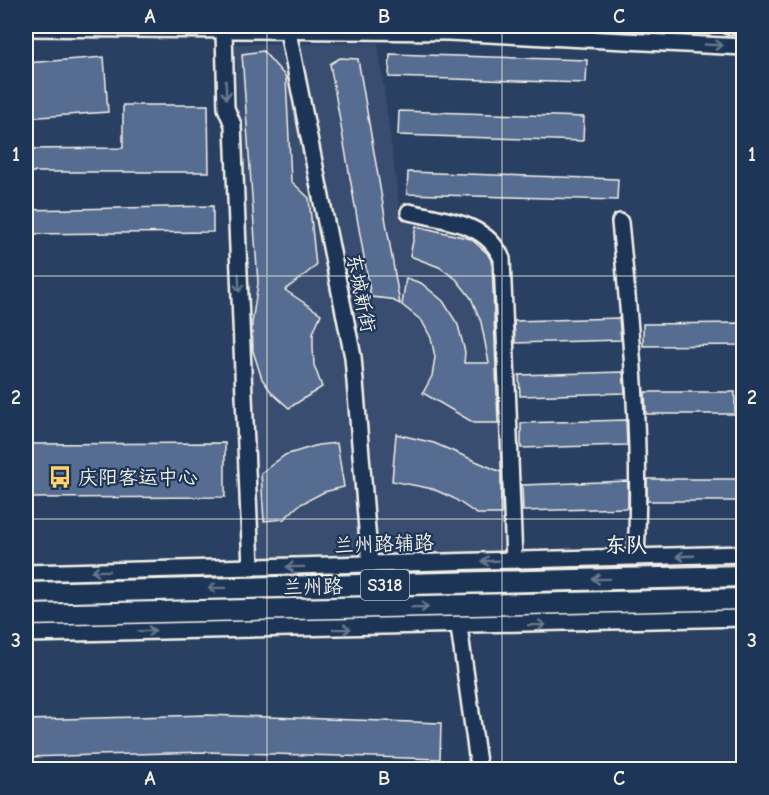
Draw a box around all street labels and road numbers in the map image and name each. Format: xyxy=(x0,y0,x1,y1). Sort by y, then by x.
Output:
street label: 东城新街 xyxy=(342,252,380,334)
street label: 兰州路辅路 xyxy=(334,531,435,557)
road number: S318 xyxy=(361,570,409,600)
street label: 兰州路 xyxy=(283,575,344,599)

